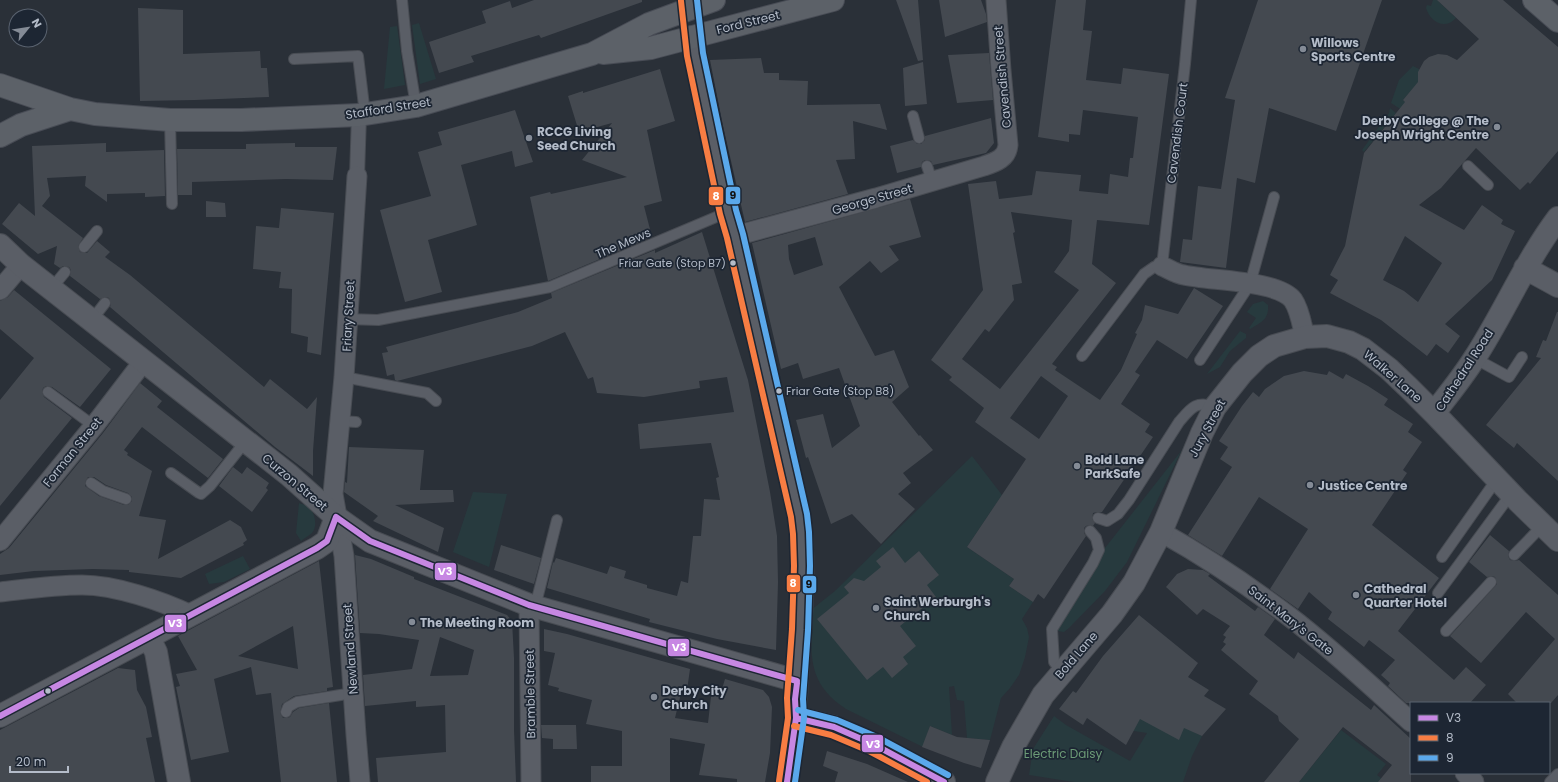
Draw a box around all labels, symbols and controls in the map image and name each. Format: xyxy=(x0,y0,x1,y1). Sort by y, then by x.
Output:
street label: Ford Street xyxy=(715,6,781,38)
north arrow xyxy=(8,8,48,48)
text: N xyxy=(28,15,46,31)
street label: Cavendish Street xyxy=(989,25,1015,129)
place label: Willows Sports Centre xyxy=(1311,34,1396,65)
marker: Willows Sports Centre xyxy=(1298,44,1308,54)
street label: Cavendish Court xyxy=(1162,82,1192,184)
street label: Stafford Street xyxy=(344,93,432,123)
place label: Derby College @ The Joseph Wright Centre xyxy=(1355,112,1490,143)
marker: Derby College @ The Joseph Wright Centre xyxy=(1492,122,1502,132)
place label: RCCG Living Seed Church xyxy=(537,123,616,154)
marker: RCCG Living Seed Church xyxy=(524,133,534,143)
street label: George Street xyxy=(830,179,914,219)
line badge: 8 xyxy=(708,186,724,206)
line badge: 9 xyxy=(725,186,741,205)
text: 9 xyxy=(730,187,737,203)
text: 8 xyxy=(712,188,720,204)
street label: The Mews xyxy=(593,224,653,262)
place label: Friar Gate (Stop B7) xyxy=(619,255,726,271)
marker: Friar Gate (Stop B7) xyxy=(728,258,738,268)
street label: Friary Street xyxy=(338,280,358,352)
street label: Cathedral Road xyxy=(1431,326,1497,414)
street label: Walker Lane xyxy=(1360,346,1426,406)
place label: Friar Gate (Stop B8) xyxy=(786,383,894,399)
marker: Friar Gate (Stop B8) xyxy=(774,386,784,396)
street label: Jury Street xyxy=(1185,396,1229,460)
street label: Forman Street xyxy=(39,414,105,490)
street label: Curzon Street xyxy=(259,450,331,514)
place label: Bold Lane ParkSafe xyxy=(1085,451,1145,482)
marker: Bold Lane ParkSafe xyxy=(1072,461,1082,471)
place label: Justice Centre xyxy=(1318,477,1408,494)
marker: Justice Centre xyxy=(1305,480,1315,490)
line badge: V3 xyxy=(434,562,457,581)
text: V3 xyxy=(438,563,453,579)
line badge: 8 xyxy=(786,574,801,593)
text: 8 xyxy=(789,575,797,591)
line badge: 9 xyxy=(802,575,817,594)
text: 9 xyxy=(806,576,813,592)
place label: Cathedral Quarter Hotel xyxy=(1364,580,1447,611)
street label: Saint Mary's Gate xyxy=(1245,581,1337,659)
marker: Cathedral Quarter Hotel xyxy=(1351,590,1361,600)
place label: Saint Werburgh's Church xyxy=(884,593,991,624)
street label: Newland Street xyxy=(338,603,362,695)
marker: Saint Werburgh's Church xyxy=(871,603,881,613)
line badge: V3 xyxy=(164,614,187,633)
place label: The Meeting Room xyxy=(420,614,534,631)
text: V3 xyxy=(168,615,183,631)
marker: The Meeting Room xyxy=(407,617,417,627)
street label: Bold Lane xyxy=(1051,628,1101,682)
line badge: V3 xyxy=(667,638,690,657)
text: V3 xyxy=(672,639,687,655)
street label: Bramble Street xyxy=(521,649,539,739)
place label: Derby City Church xyxy=(662,682,727,713)
unlabelled marker xyxy=(43,686,53,696)
marker: Derby City Church xyxy=(649,692,659,702)
legend xyxy=(1410,702,1550,774)
text: V3 xyxy=(1446,709,1461,726)
text: 8 xyxy=(1446,729,1454,746)
line badge: V3 xyxy=(861,734,884,753)
text: V3 xyxy=(866,736,881,752)
park label: Electric Daisy xyxy=(1024,745,1103,762)
scale bar xyxy=(10,748,68,774)
text: 9 xyxy=(1446,749,1454,766)
text: 20 m xyxy=(16,753,46,770)

